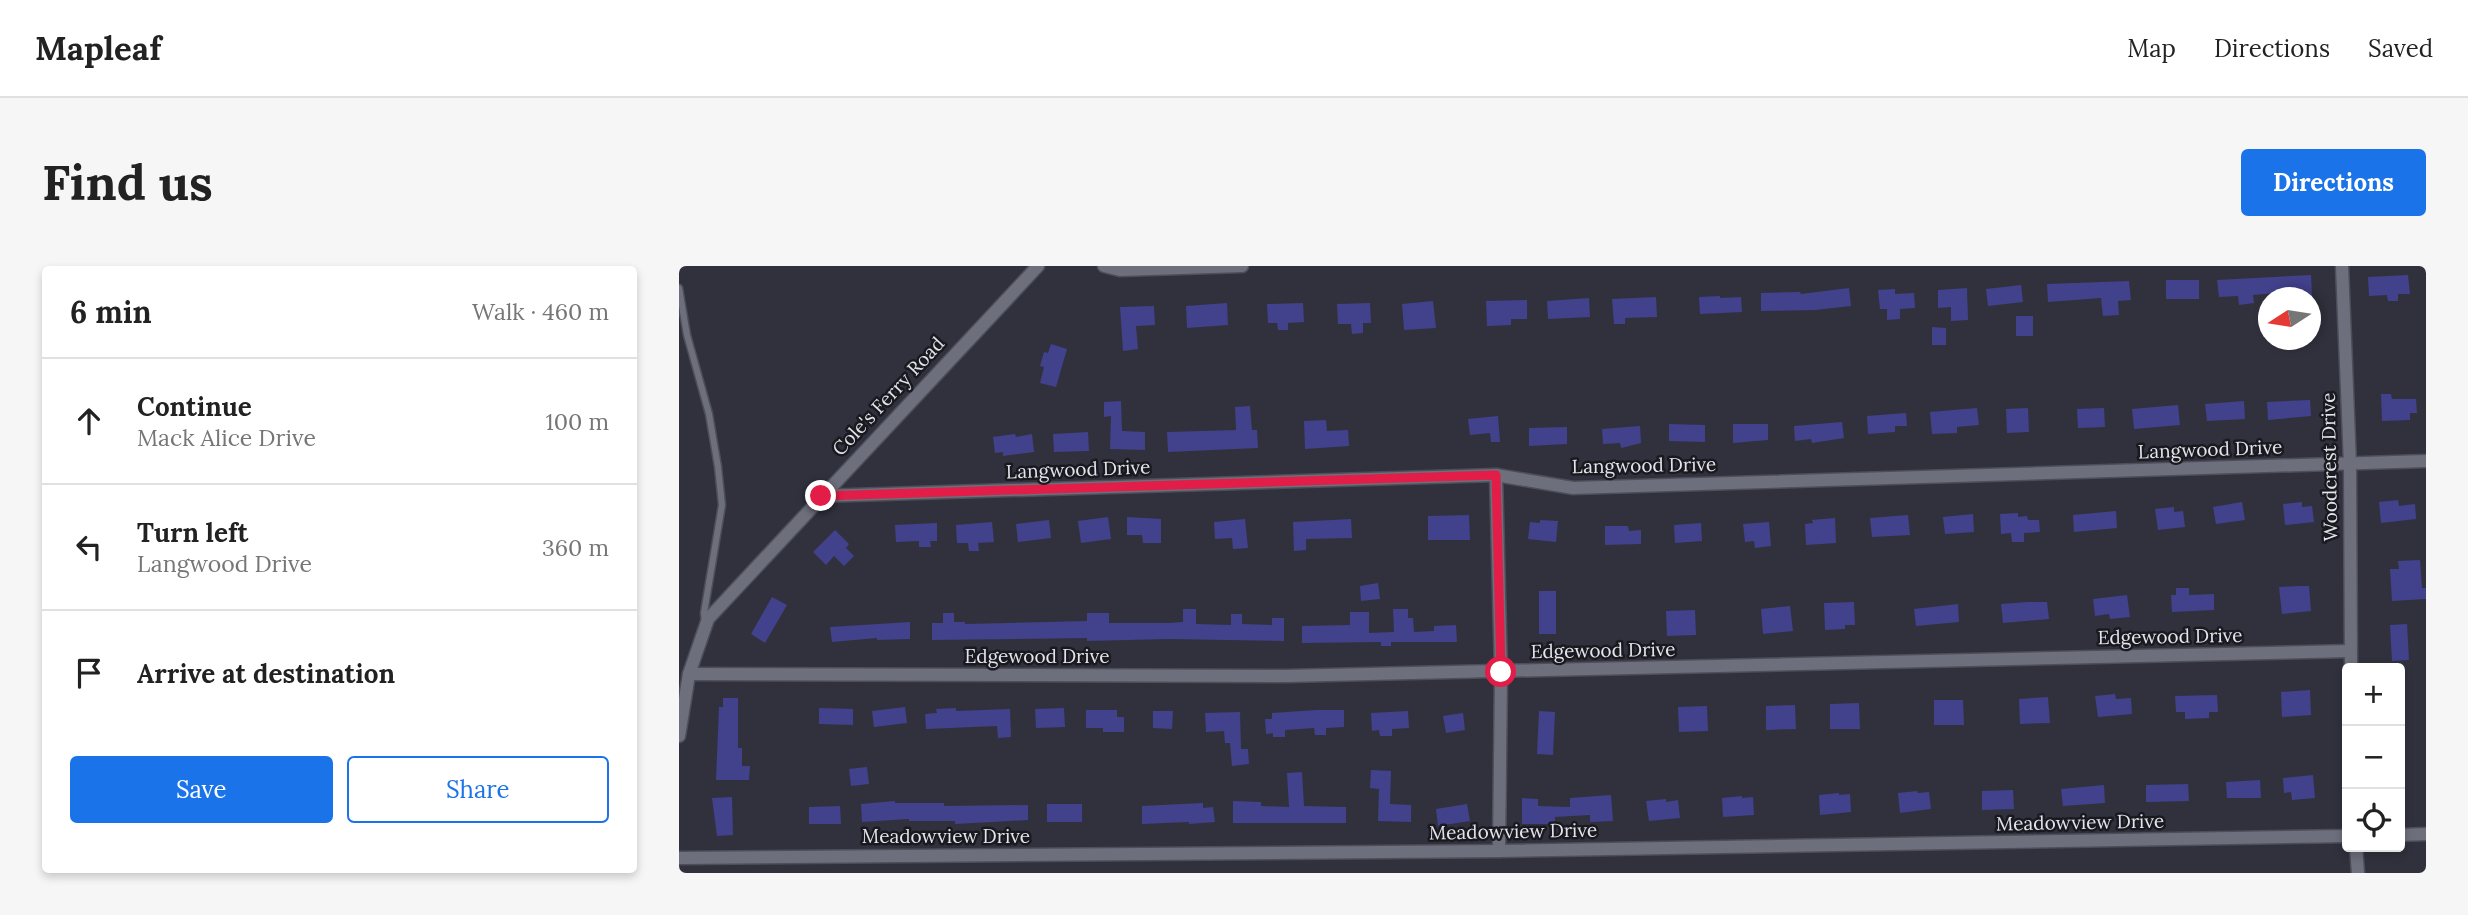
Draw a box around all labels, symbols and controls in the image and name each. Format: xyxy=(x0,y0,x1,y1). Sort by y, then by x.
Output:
text: Mapleaf xyxy=(35,27,161,69)
text: Map xyxy=(2127,33,2176,64)
text: Directions xyxy=(2214,33,2330,64)
text: Saved xyxy=(2368,33,2433,64)
button: Directions xyxy=(2241,149,2426,216)
text: Find us xyxy=(42,151,213,213)
north arrow xyxy=(2258,287,2321,350)
text: 6 min xyxy=(70,293,152,331)
text: Walk · 460 m xyxy=(472,297,609,326)
street label: Cole's Ferry Road xyxy=(827,332,949,460)
text: Continue xyxy=(137,390,252,423)
street label: Woodcrest Drive xyxy=(2316,392,2342,542)
icon: ahead xyxy=(70,402,108,440)
text: 100 m xyxy=(545,407,609,436)
text: Mack Alice Drive xyxy=(137,423,316,452)
street label: Langwood Drive xyxy=(2137,434,2283,464)
street label: Langwood Drive xyxy=(1572,452,1716,478)
street label: Langwood Drive xyxy=(1005,454,1151,484)
route end xyxy=(805,480,836,511)
text: Turn left xyxy=(137,516,248,549)
icon: left xyxy=(70,528,108,566)
text: 360 m xyxy=(542,533,609,562)
text: Langwood Drive xyxy=(137,549,312,578)
street label: Edgewood Drive xyxy=(2097,623,2243,649)
street label: Edgewood Drive xyxy=(1530,637,1676,663)
street label: Edgewood Drive xyxy=(965,644,1109,668)
icon: arrive xyxy=(70,654,108,692)
route start xyxy=(1485,656,1516,687)
text: Arrive at destination xyxy=(137,657,395,690)
map controls xyxy=(2342,663,2405,852)
button: + xyxy=(2342,663,2405,726)
button: − xyxy=(2342,726,2405,789)
button: Save xyxy=(70,756,333,823)
button: Share xyxy=(347,756,609,823)
button: locate xyxy=(2342,789,2405,852)
street label: Meadowview Drive xyxy=(1996,809,2164,835)
street label: Meadowview Drive xyxy=(1429,818,1597,844)
street label: Meadowview Drive xyxy=(862,824,1030,848)

